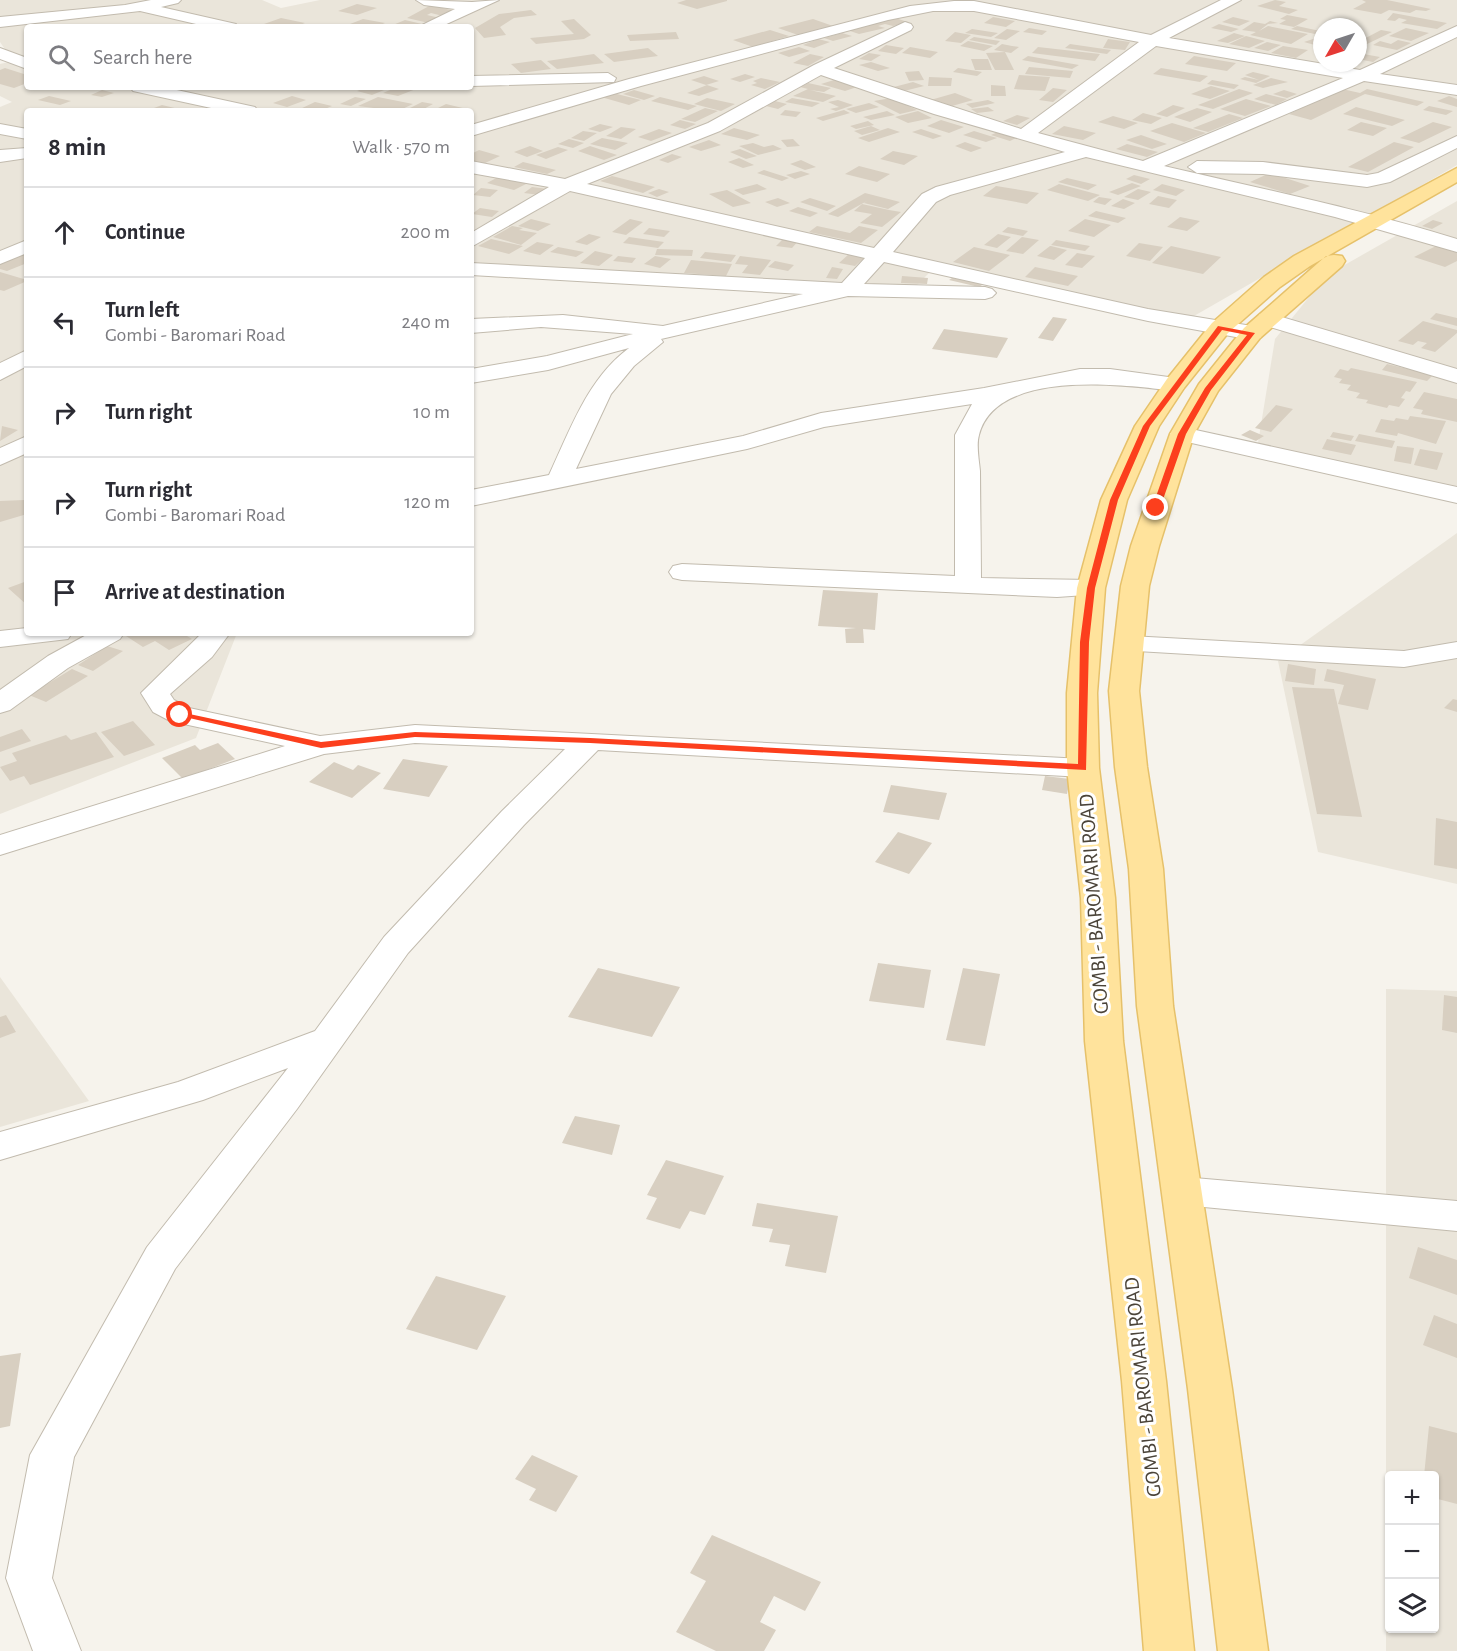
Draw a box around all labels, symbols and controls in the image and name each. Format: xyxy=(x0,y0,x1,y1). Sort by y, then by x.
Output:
north arrow xyxy=(1313,18,1367,72)
search box xyxy=(24,24,474,90)
icon: search xyxy=(45,41,78,74)
text: Search here xyxy=(93,46,192,68)
text: 8 min xyxy=(48,134,106,160)
text: Walk · 570 m xyxy=(352,137,450,157)
icon: ahead xyxy=(48,216,81,249)
text: Continue xyxy=(105,221,185,243)
text: 200 m xyxy=(400,222,450,242)
text: Turn left xyxy=(105,299,179,321)
icon: left xyxy=(48,306,81,339)
text: 240 m xyxy=(401,312,450,332)
text: Gombi - Baromari Road xyxy=(105,325,285,345)
icon: right xyxy=(48,396,81,429)
text: Turn right xyxy=(105,401,192,423)
text: 10 m xyxy=(413,402,450,422)
text: Turn right xyxy=(105,479,192,501)
icon: right xyxy=(48,486,81,519)
text: 120 m xyxy=(404,492,450,512)
route end xyxy=(1142,494,1168,520)
text: Gombi - Baromari Road xyxy=(105,505,285,525)
icon: arrive xyxy=(48,576,81,609)
text: Arrive at destination xyxy=(105,581,285,603)
route start xyxy=(166,701,192,727)
street label: GOMBI - BAROMARI ROAD xyxy=(1076,793,1112,1015)
street label: GOMBI - BAROMARI ROAD xyxy=(1121,1276,1165,1498)
map controls xyxy=(1385,1471,1439,1633)
button: + xyxy=(1385,1471,1439,1525)
button: − xyxy=(1385,1525,1439,1579)
button: layers xyxy=(1385,1579,1439,1633)

